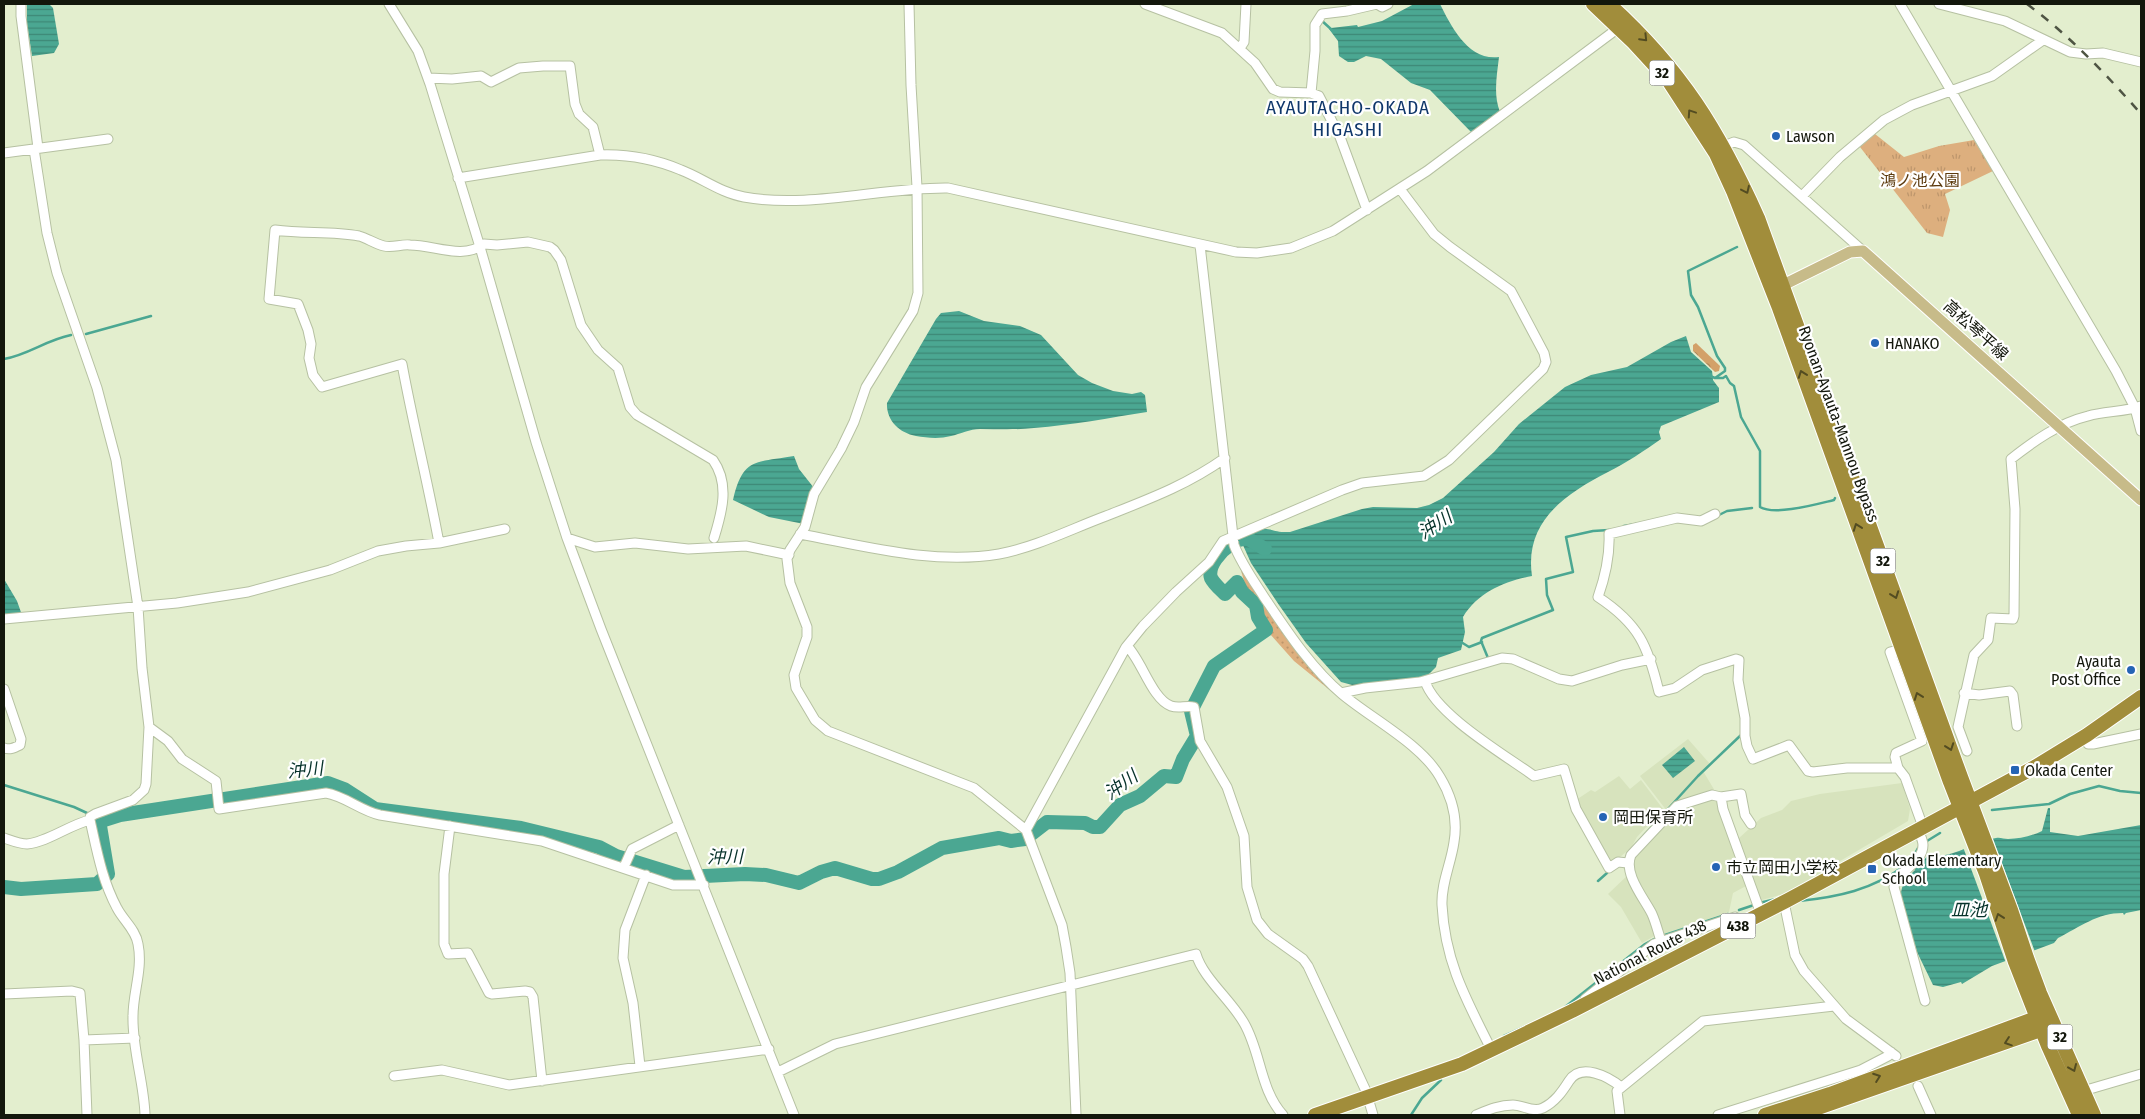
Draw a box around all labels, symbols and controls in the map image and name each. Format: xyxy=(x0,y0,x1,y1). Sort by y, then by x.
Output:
one-way arrow xyxy=(1638,32,1647,41)
road number: 32 xyxy=(1650,60,1674,86)
district label: AYAUTACHO-OKADA HIGASHI xyxy=(1266,96,1430,141)
one-way arrow xyxy=(1688,109,1697,118)
place label: Lawson xyxy=(1786,127,1835,146)
marker: Lawson xyxy=(1770,130,1782,142)
park label: 鴻ノ池公園 xyxy=(1880,171,1960,190)
one-way arrow xyxy=(1739,185,1750,194)
street label: 高松琴平線 xyxy=(1940,296,2012,364)
street label: Ryonan-Ayauta-Mannou Bypass xyxy=(1795,323,1883,525)
place label: HANAKO xyxy=(1885,334,1940,353)
marker: HANAKO xyxy=(1869,337,1881,349)
one-way arrow xyxy=(1798,370,1808,379)
water label: 沖川 xyxy=(1414,505,1458,544)
one-way arrow xyxy=(1853,523,1863,532)
road number: 32 xyxy=(1870,548,1896,574)
one-way arrow xyxy=(1889,590,1899,598)
place label: Ayauta Post Office xyxy=(2051,652,2121,689)
marker: Ayauta Post Office xyxy=(2125,664,2137,676)
one-way arrow xyxy=(1914,692,1924,701)
one-way arrow xyxy=(1944,743,1954,751)
water label: 沖川 xyxy=(286,757,326,783)
place label: Okada Center xyxy=(2025,761,2113,780)
water label: 沖川 xyxy=(1100,764,1144,804)
marker: Okada Center xyxy=(2009,764,2021,776)
place label: 岡田保育所 xyxy=(1613,808,1693,827)
marker: 岡田保育所 xyxy=(1597,811,1609,823)
water label: 沖川 xyxy=(707,846,745,868)
place label: Okada Elementary School xyxy=(1882,851,2002,888)
place label: 市立岡田小学校 xyxy=(1726,858,1838,877)
marker: 市立岡田小学校 xyxy=(1710,861,1722,873)
marker: Okada Elementary School xyxy=(1866,863,1878,875)
water label: 皿池 xyxy=(1951,899,1989,921)
one-way arrow xyxy=(1995,913,2005,921)
road number: 438 xyxy=(1720,914,1756,938)
street label: National Route 438 xyxy=(1590,915,1710,989)
road number: 32 xyxy=(2048,1024,2072,1050)
one-way arrow xyxy=(2005,1036,2013,1046)
one-way arrow xyxy=(2066,1063,2077,1072)
one-way arrow xyxy=(1872,1073,1881,1083)

